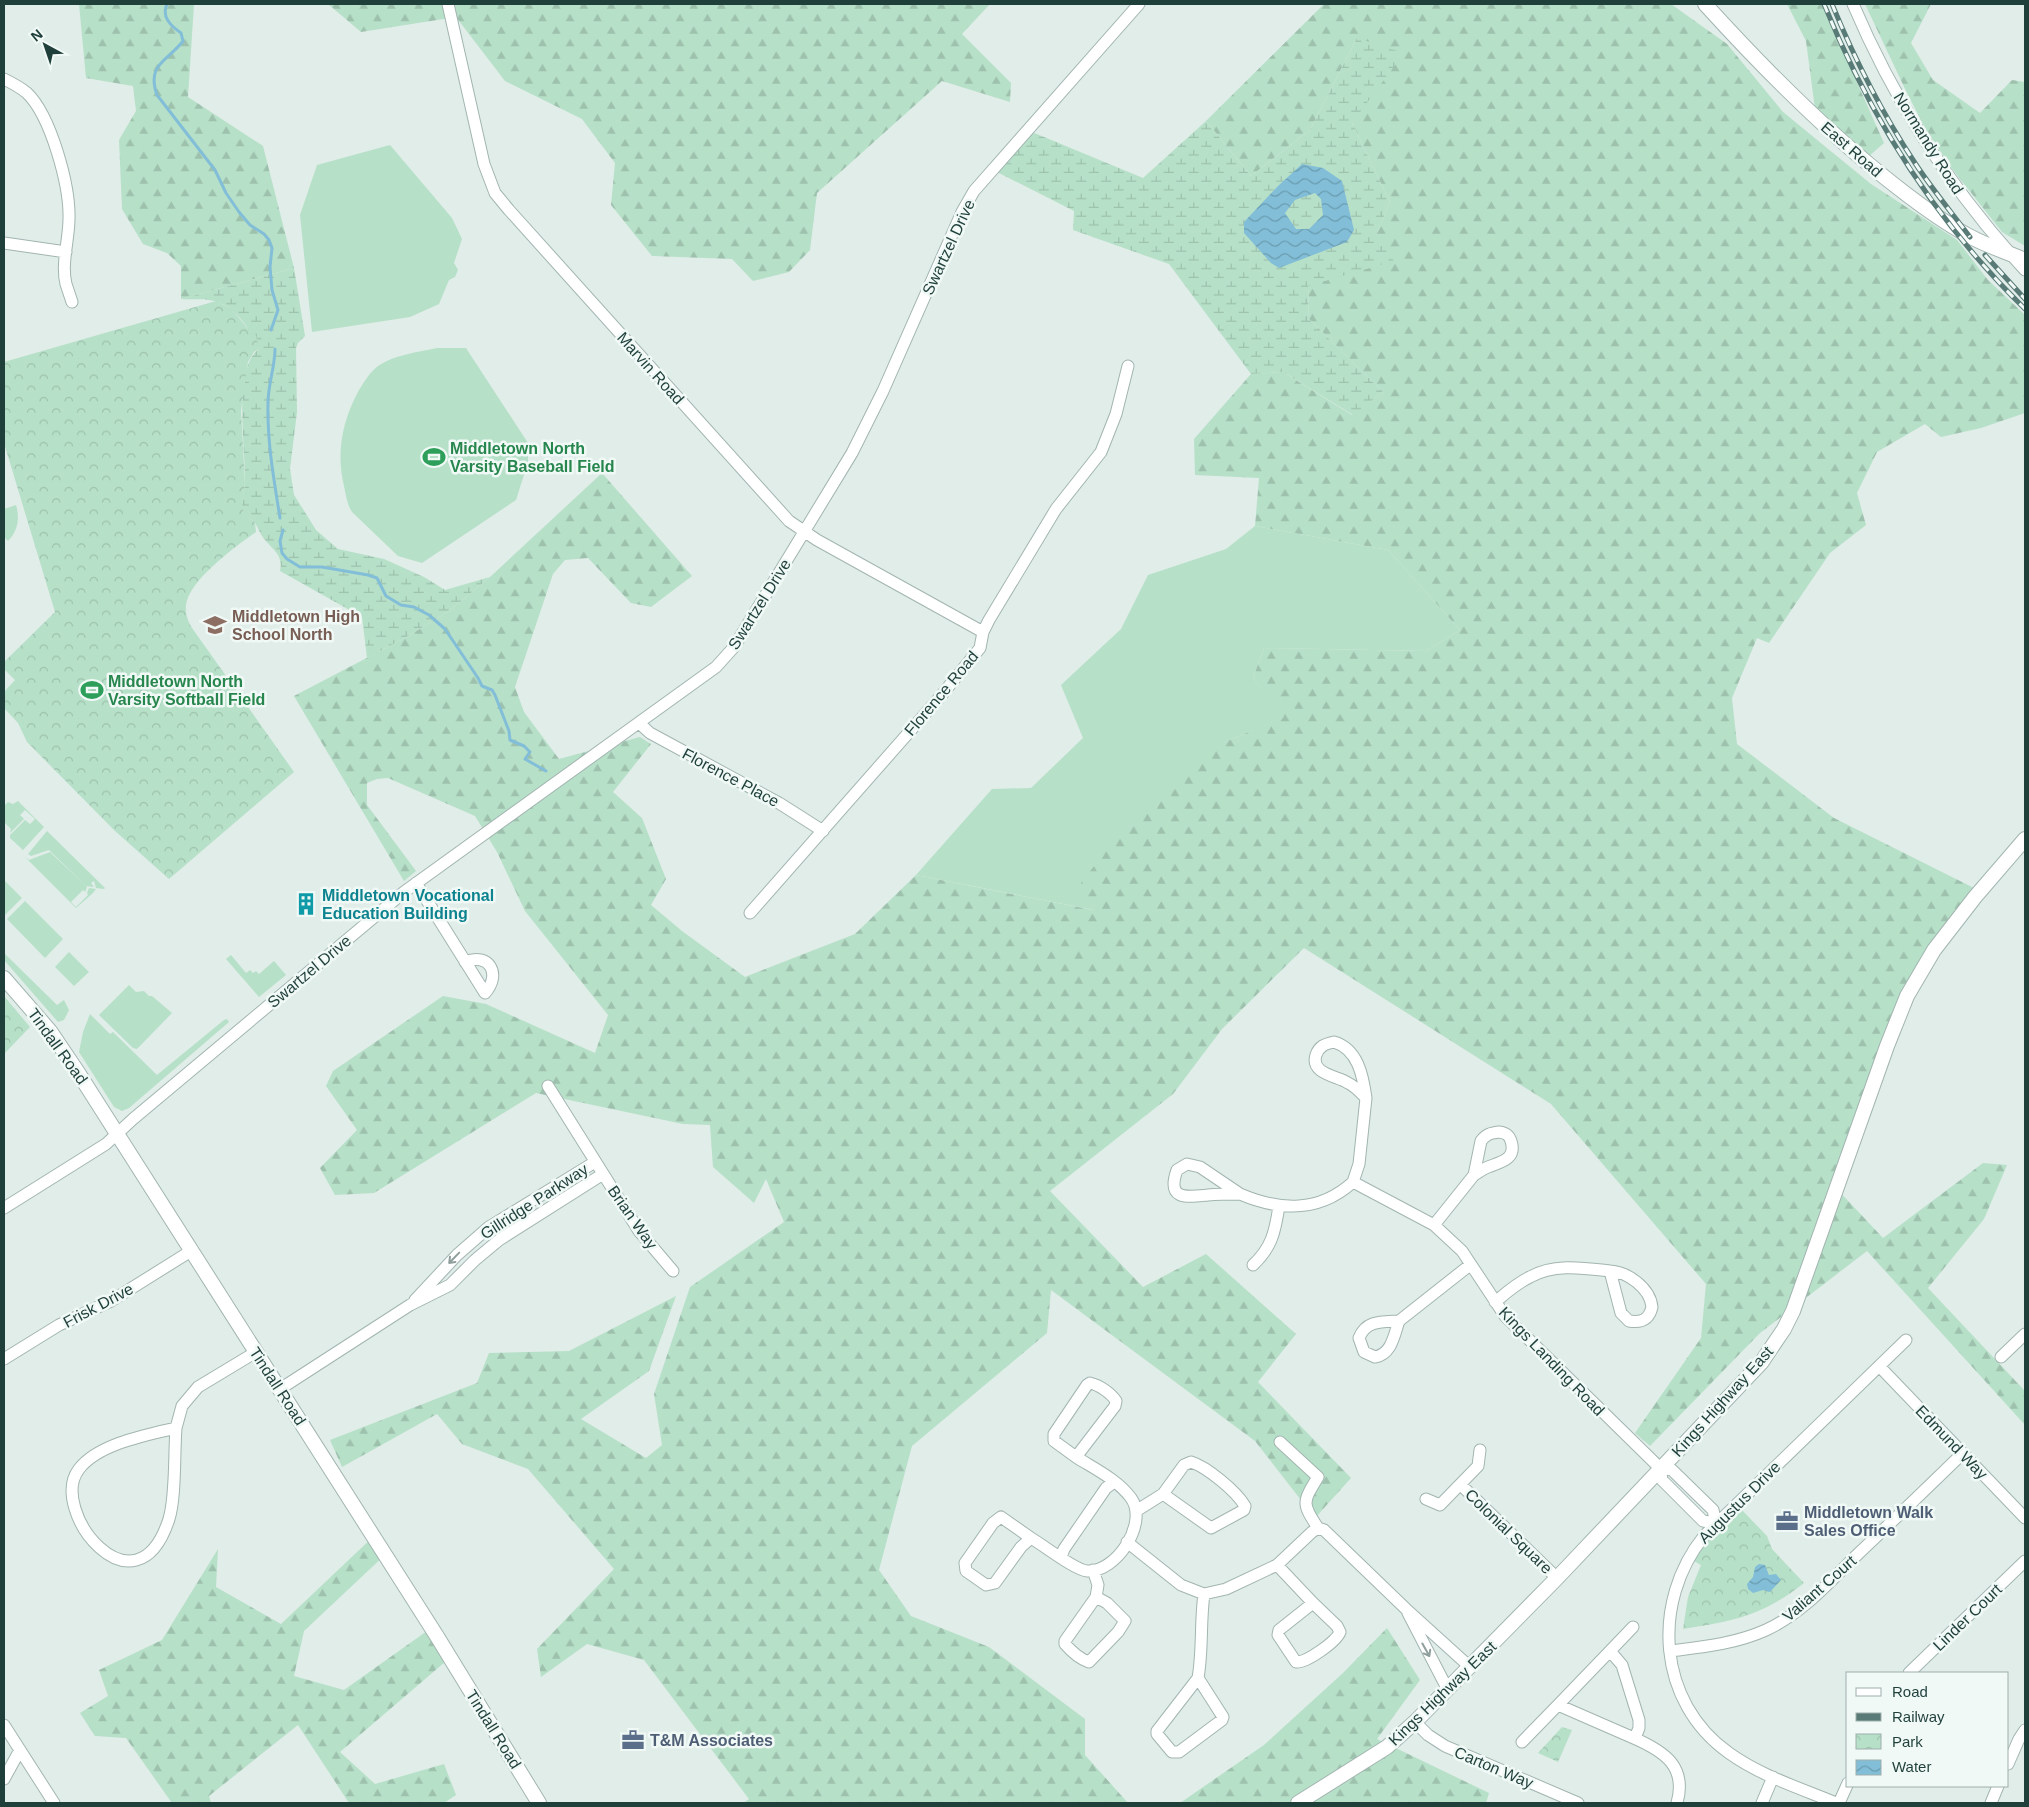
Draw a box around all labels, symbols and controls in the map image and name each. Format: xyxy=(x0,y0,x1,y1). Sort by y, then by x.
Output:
north arrow xyxy=(20,20,70,70)
text: N xyxy=(28,26,46,44)
street label: Normandy Road xyxy=(1890,89,1967,197)
street label: East Road xyxy=(1818,118,1885,180)
street label: Swartzel Drive xyxy=(919,197,978,298)
street label: Marvin Road xyxy=(614,329,687,408)
place label: Middletown North Varsity Baseball Field xyxy=(450,440,615,475)
sports icon: Middletown North Varsity Baseball Field xyxy=(421,444,447,470)
street label: Swartzel Drive xyxy=(725,556,794,653)
place label: Middletown High School North xyxy=(232,608,360,643)
school or university icon: Middletown High School North xyxy=(202,612,228,638)
street label: Florence Road xyxy=(901,648,982,739)
place label: Middletown North Varsity Softball Field xyxy=(108,673,265,708)
sports icon: Middletown North Varsity Softball Field xyxy=(79,677,105,703)
street label: Florence Place xyxy=(680,745,782,810)
place label: Middletown Vocational Education Building xyxy=(322,887,494,922)
building icon: Middletown Vocational Education Building xyxy=(293,891,319,917)
street label: Swartzel Drive xyxy=(264,932,354,1011)
street label: Tindall Road xyxy=(24,1005,91,1087)
street label: Gillridge Parkway xyxy=(477,1160,591,1242)
street label: Brian Way xyxy=(605,1182,661,1252)
one-way arrow xyxy=(448,1252,460,1264)
street label: Frisk Drive xyxy=(60,1280,136,1331)
street label: Kings Landing Road xyxy=(1495,1304,1608,1419)
street label: Kings Highway East xyxy=(1668,1342,1777,1460)
street label: Tindall Road xyxy=(246,1344,309,1428)
street label: Edmund Way xyxy=(1912,1402,1991,1483)
street label: Augustus Drive xyxy=(1695,1458,1784,1547)
street label: Colonial Square xyxy=(1462,1486,1556,1577)
place label: Middletown Walk Sales Office xyxy=(1804,1504,1933,1539)
office icon: Middletown Walk Sales Office xyxy=(1774,1508,1800,1534)
street label: Valiant Court xyxy=(1779,1552,1860,1625)
street label: Linder Court xyxy=(1930,1580,2005,1654)
street label: Kings Highway East xyxy=(1385,1637,1500,1749)
one-way arrow xyxy=(1422,1642,1431,1657)
legend xyxy=(1846,1672,2009,1787)
text: Road xyxy=(1892,1683,1928,1700)
street label: Tindall Road xyxy=(463,1687,524,1772)
text: Railway xyxy=(1892,1708,1945,1725)
office icon: T&M Associates xyxy=(620,1727,646,1753)
place label: T&M Associates xyxy=(650,1732,773,1749)
text: Park xyxy=(1892,1733,1923,1750)
street label: Carton Way xyxy=(1452,1743,1536,1792)
text: Water xyxy=(1892,1758,1931,1775)

